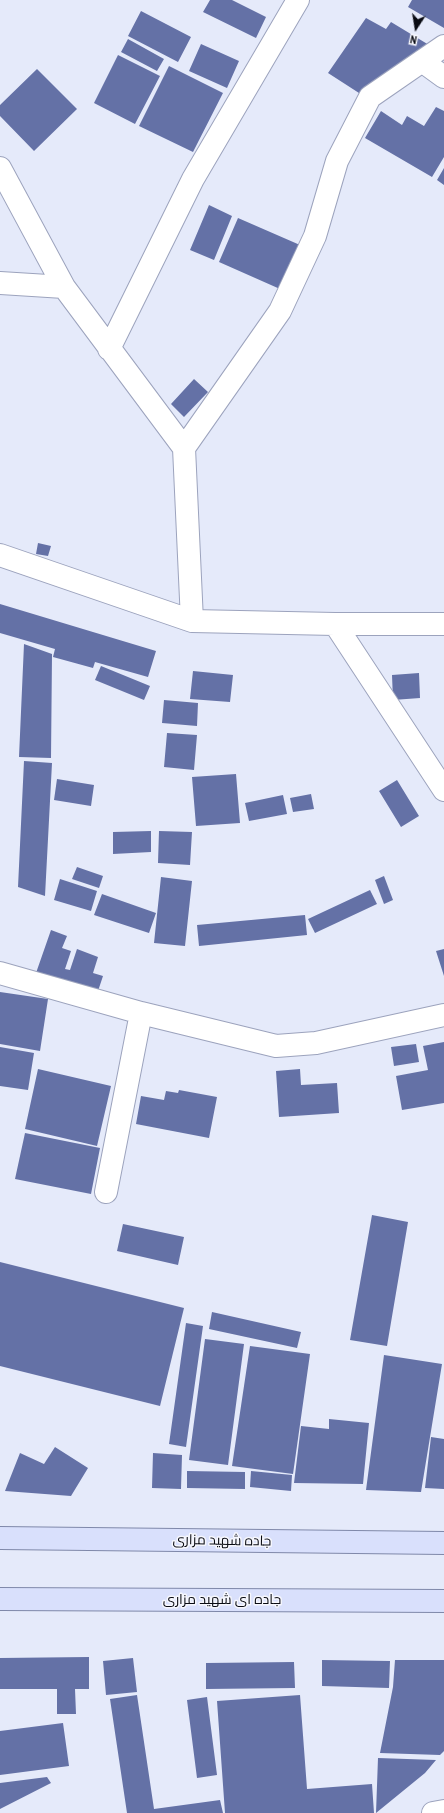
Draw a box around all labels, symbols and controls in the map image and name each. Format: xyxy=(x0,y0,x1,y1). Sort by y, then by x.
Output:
north arrow xyxy=(396,8,436,48)
text: N xyxy=(409,32,418,47)
street label: جاده شهید مزاری xyxy=(172,1532,272,1550)
street label: جاده ای شهید مزاری xyxy=(163,1592,281,1608)

